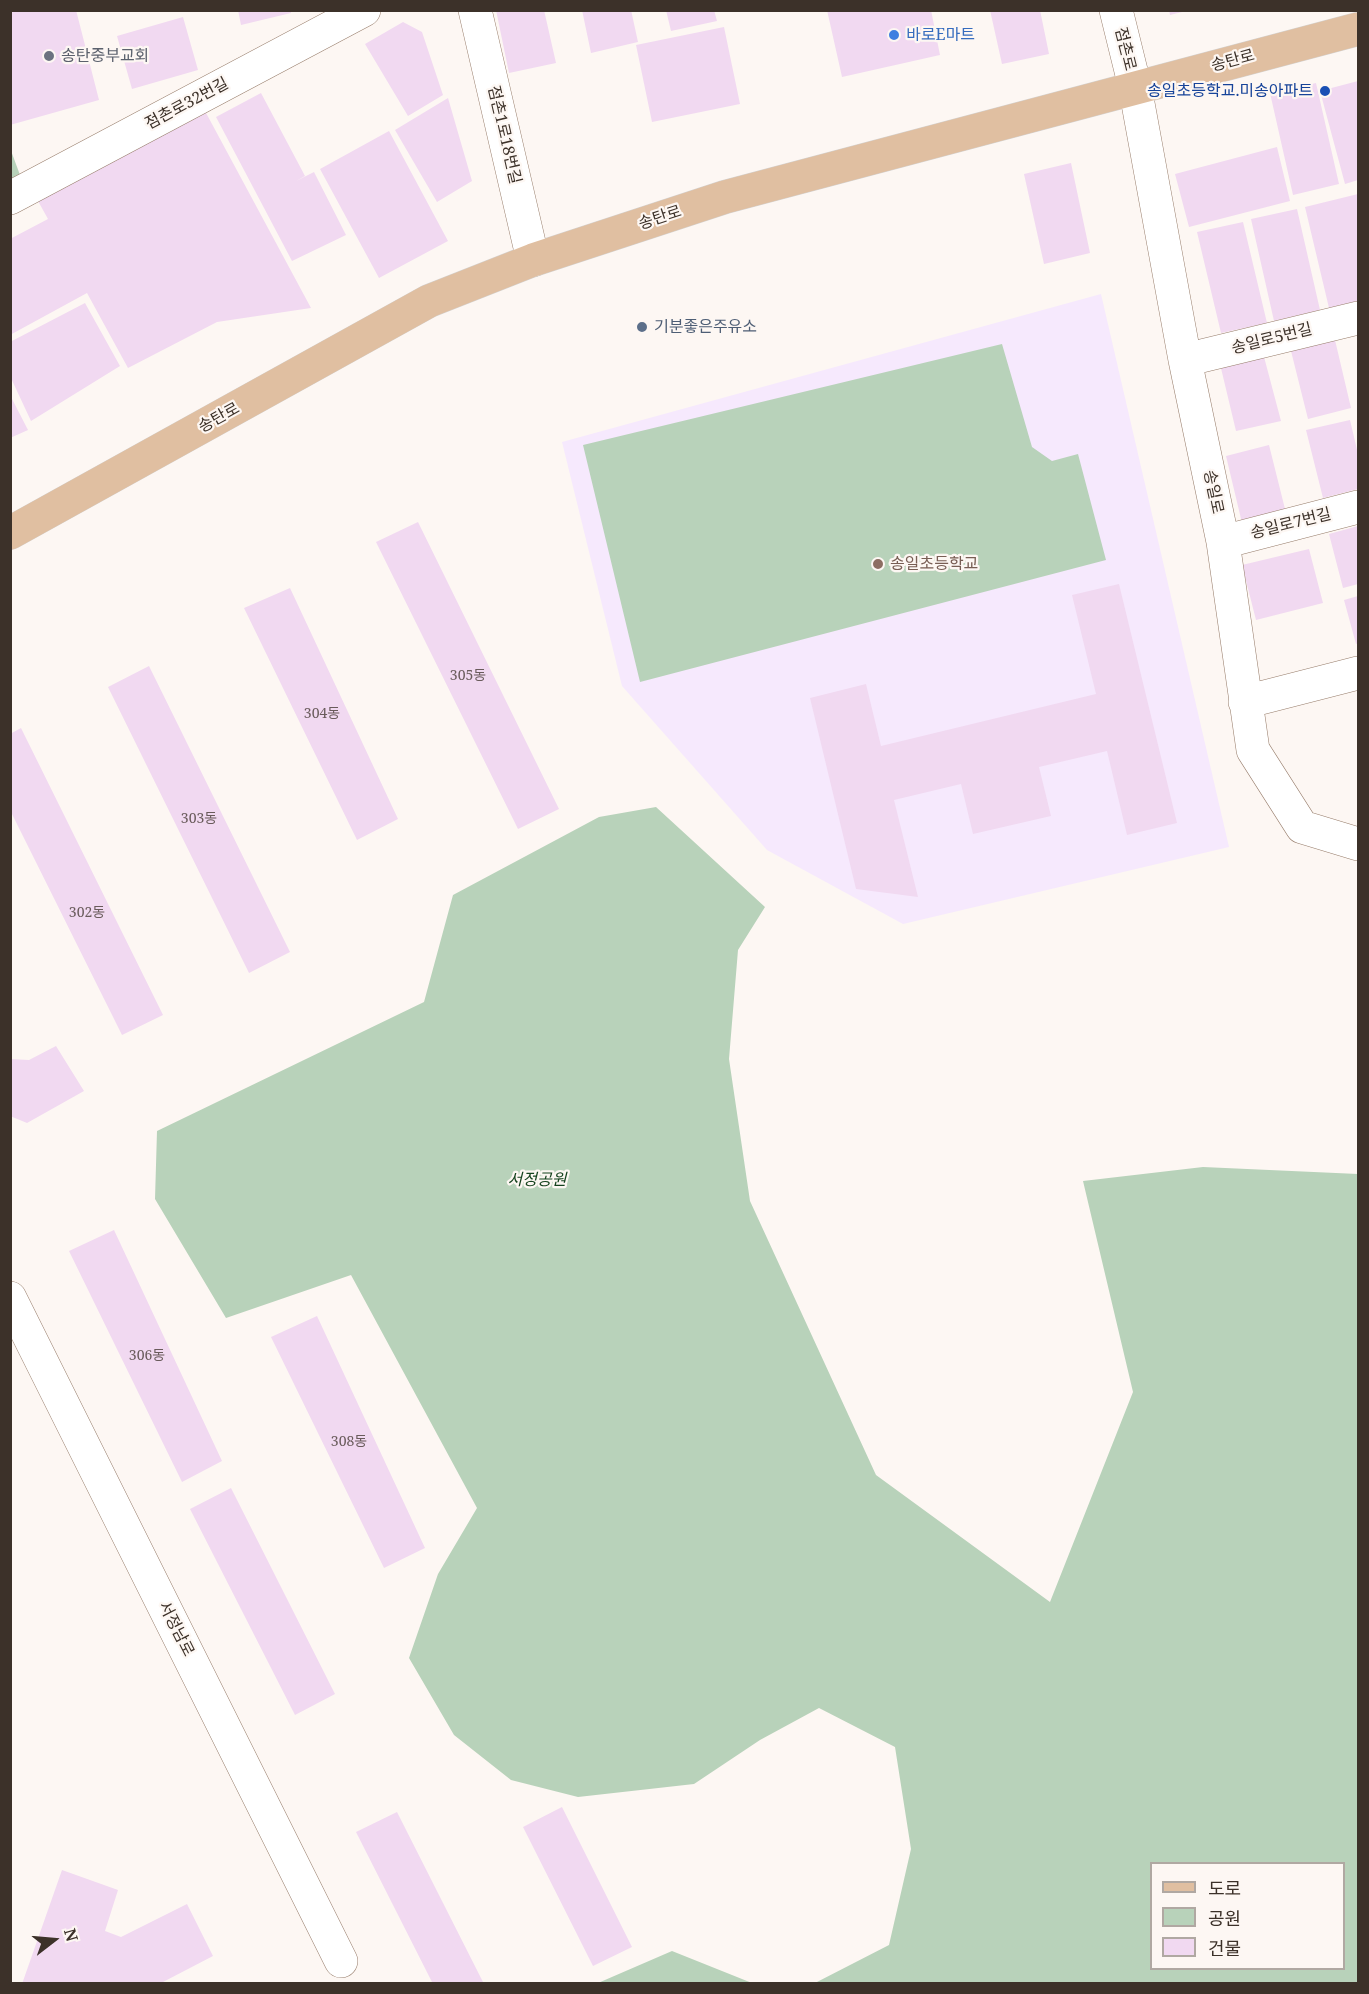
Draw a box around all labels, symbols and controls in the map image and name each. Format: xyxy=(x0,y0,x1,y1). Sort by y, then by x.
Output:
place label: 바로E마트 xyxy=(906,25,975,45)
street label: 점촌로 xyxy=(1110,25,1140,73)
marker: 바로E마트 xyxy=(887,28,901,42)
place label: 송탄중부교회 xyxy=(61,46,149,66)
street label: 송탄로 xyxy=(1209,46,1257,76)
marker: 송탄중부교회 xyxy=(42,49,56,63)
street label: 점촌로32번길 xyxy=(142,74,232,134)
place label: 송일초등학교.미송아파트 xyxy=(1147,81,1313,101)
street label: 점촌1로18번길 xyxy=(483,84,525,186)
marker: 송일초등학교.미송아파트 xyxy=(1318,84,1332,98)
street label: 송탄로 xyxy=(636,202,684,234)
place label: 기분좋은주유소 xyxy=(654,317,757,337)
marker: 기분좋은주유소 xyxy=(635,320,649,334)
street label: 송일로5번길 xyxy=(1230,320,1314,358)
street label: 송탄로 xyxy=(195,399,243,437)
street label: 송일로 xyxy=(1199,468,1227,516)
street label: 송일로7번길 xyxy=(1249,505,1333,543)
place label: 송일초등학교 xyxy=(890,554,978,574)
marker: 송일초등학교 xyxy=(871,557,885,571)
house number: 305동 xyxy=(450,668,486,684)
house number: 304동 xyxy=(304,706,340,722)
house number: 303동 xyxy=(181,811,217,827)
house number: 302동 xyxy=(69,905,105,921)
park label: 서정공원 xyxy=(508,1170,566,1190)
house number: 306동 xyxy=(129,1348,165,1364)
house number: 308동 xyxy=(331,1434,367,1450)
street label: 서정남로 xyxy=(154,1598,198,1660)
legend xyxy=(1150,1862,1345,1970)
text: 도로 xyxy=(1208,1876,1241,1900)
text: 공원 xyxy=(1208,1906,1241,1930)
north arrow xyxy=(24,1910,84,1970)
text: N xyxy=(59,1926,84,1944)
text: 건물 xyxy=(1208,1936,1241,1960)

